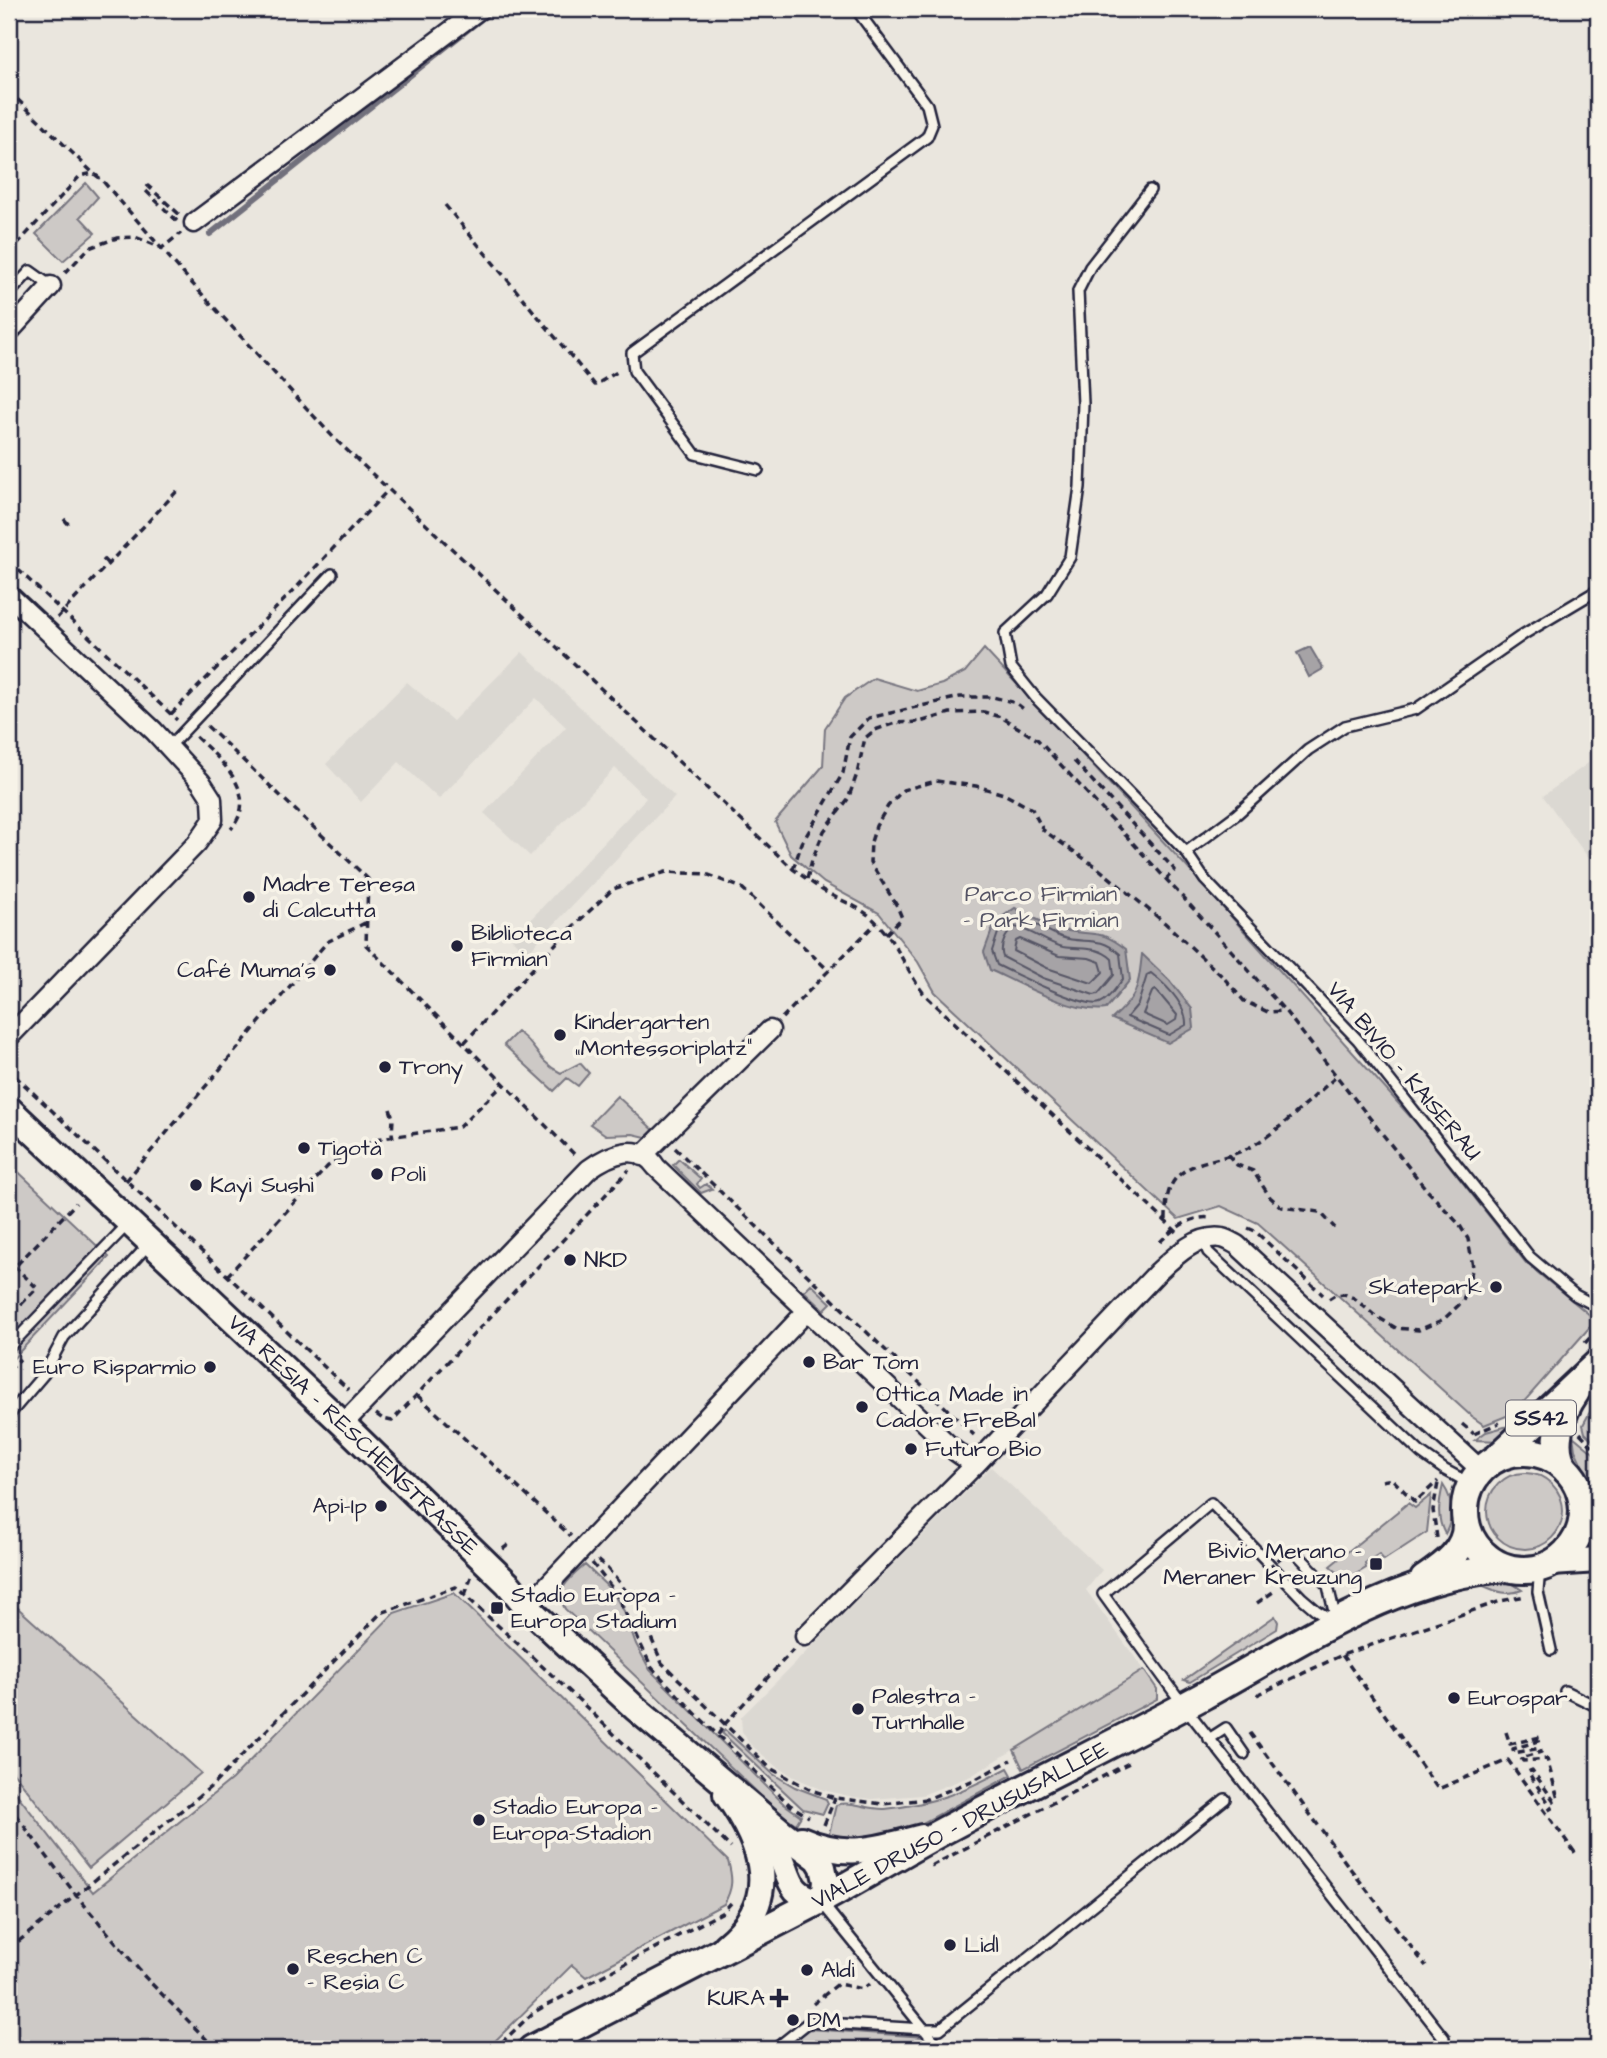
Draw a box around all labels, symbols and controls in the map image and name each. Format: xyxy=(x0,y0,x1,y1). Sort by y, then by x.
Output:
place label: Madre Teresa di Calcutta xyxy=(263,868,415,926)
park label: Parco Firmian - Park Firmian xyxy=(963,878,1119,936)
marker: Madre Teresa di Calcutta xyxy=(241,889,257,905)
place label: Biblioteca Firmian xyxy=(471,917,572,975)
marker: Biblioteca Firmian xyxy=(449,938,465,954)
place label: Café Muma's xyxy=(177,954,316,986)
marker: Café Muma's xyxy=(322,962,338,978)
street label: VIA BIVIO - KAISERAU xyxy=(1319,974,1489,1168)
place label: Kindergarten „Montessoriplatz“ xyxy=(574,1006,752,1064)
marker: Kindergarten „Montessoriplatz“ xyxy=(552,1027,568,1043)
place label: Trony xyxy=(399,1051,463,1084)
marker: Trony xyxy=(377,1059,393,1075)
place label: Tigotà xyxy=(318,1132,382,1165)
marker: Tigotà xyxy=(296,1140,312,1156)
place label: Poli xyxy=(391,1158,426,1190)
marker: Poli xyxy=(369,1166,385,1182)
place label: Kayi Sushi xyxy=(210,1169,314,1202)
marker: Kayi Sushi xyxy=(188,1177,204,1193)
place label: NKD xyxy=(584,1244,627,1276)
marker: NKD xyxy=(562,1252,578,1268)
place label: Skatepark xyxy=(1368,1271,1482,1303)
marker: Skatepark xyxy=(1488,1279,1504,1295)
street label: VIA RESIA - RESCHENSTRASSE xyxy=(220,1307,486,1563)
place label: Bar Tom xyxy=(823,1346,918,1378)
place label: Euro Risparmio xyxy=(33,1351,196,1383)
marker: Bar Tom xyxy=(801,1354,817,1370)
marker: Euro Risparmio xyxy=(202,1359,218,1375)
place label: Ottica Made in Cadore FreBal xyxy=(876,1378,1036,1436)
marker: Ottica Made in Cadore FreBal xyxy=(854,1399,870,1415)
road number: SS42 xyxy=(1506,1400,1576,1436)
place label: Futuro Bio xyxy=(925,1433,1041,1465)
marker: Futuro Bio xyxy=(903,1441,919,1457)
place label: Api-Ip xyxy=(313,1490,367,1522)
marker: Api-Ip xyxy=(373,1498,389,1514)
place label: Bivio Merano - Meraner Kreuzung xyxy=(1163,1535,1362,1594)
marker: Bivio Merano - Meraner Kreuzung xyxy=(1368,1556,1384,1572)
place label: Stadio Europa - Europa Stadium xyxy=(511,1579,676,1637)
marker: Stadio Europa - Europa Stadium xyxy=(489,1600,505,1616)
place label: Palestra - Turnhalle xyxy=(872,1680,976,1738)
place label: Eurospar xyxy=(1468,1682,1568,1714)
marker: Eurospar xyxy=(1446,1690,1462,1706)
marker: Palestra - Turnhalle xyxy=(850,1701,866,1717)
street label: VIALE DRUSO - DRUSUSALLEE xyxy=(806,1733,1114,1917)
place label: Stadio Europa - Europa-Stadion xyxy=(493,1791,658,1849)
marker: Stadio Europa - Europa-Stadion xyxy=(471,1812,487,1828)
place label: Lidl xyxy=(964,1929,999,1961)
marker: Lidl xyxy=(942,1937,958,1953)
place label: Reschen C - Resia C xyxy=(307,1940,423,1998)
place label: Aldi xyxy=(821,1954,855,1986)
marker: Reschen C - Resia C xyxy=(285,1961,301,1977)
marker: Aldi xyxy=(799,1962,815,1978)
place label: KURA xyxy=(707,1982,765,2014)
marker: KURA xyxy=(771,1990,787,2006)
place label: DM xyxy=(807,2004,841,2036)
marker: DM xyxy=(785,2012,801,2028)

